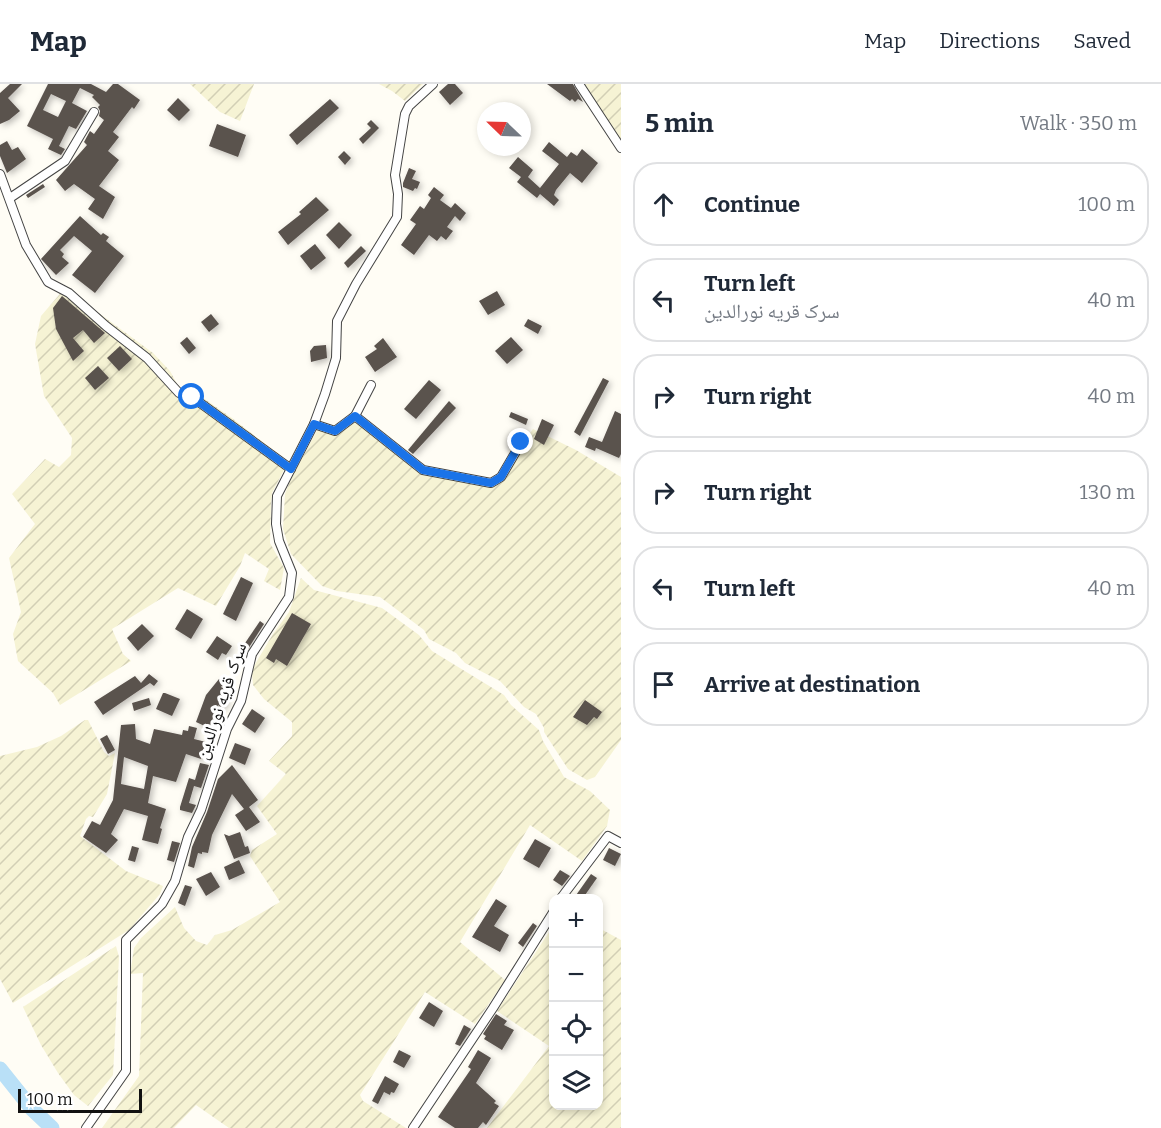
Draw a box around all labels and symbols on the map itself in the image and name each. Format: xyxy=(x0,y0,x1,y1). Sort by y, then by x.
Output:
north arrow xyxy=(477,102,531,156)
route start xyxy=(178,383,204,409)
route end xyxy=(507,428,533,454)
street label: سرک قریه نورالدین xyxy=(191,640,251,762)
scale bar xyxy=(18,1086,142,1114)

